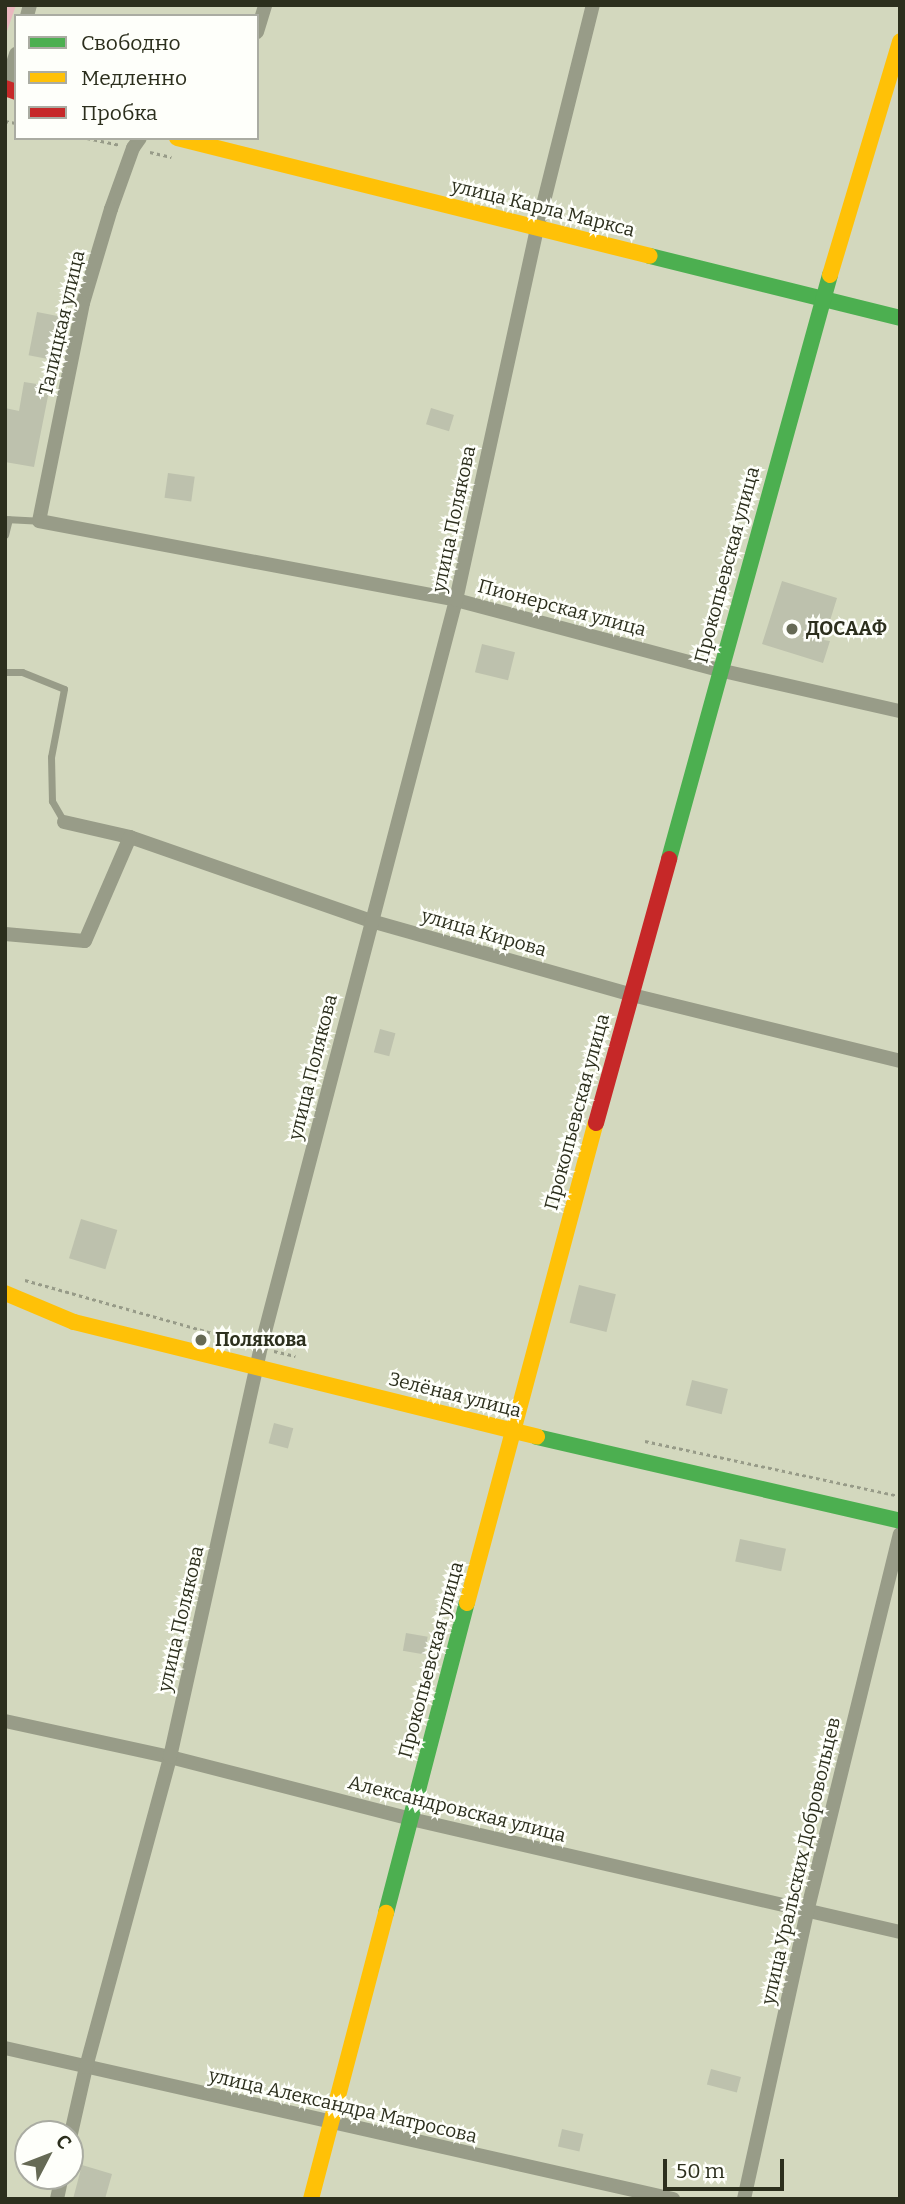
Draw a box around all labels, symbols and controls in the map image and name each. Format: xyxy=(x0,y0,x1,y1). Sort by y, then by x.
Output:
legend xyxy=(14,14,259,140)
text: Свободно xyxy=(81,30,181,56)
text: Медленно xyxy=(81,65,187,91)
text: Пробка xyxy=(81,100,158,126)
street label: улица Карла Маркса xyxy=(449,174,637,242)
street label: Талицкая улица xyxy=(34,248,90,398)
street label: улица Полякова xyxy=(427,444,481,594)
street label: Прокопьевская улица xyxy=(690,464,764,666)
street label: Пионерская улица xyxy=(475,575,649,641)
place label: ДОСААФ xyxy=(806,618,887,640)
marker: ДОСААФ xyxy=(784,621,800,637)
street label: улица Кирова xyxy=(419,904,549,962)
street label: улица Полякова xyxy=(284,992,342,1142)
street label: Прокопьевская улица xyxy=(540,1011,614,1213)
place label: Полякова xyxy=(215,1329,307,1351)
marker: Полякова xyxy=(193,1332,209,1348)
street label: Зелёная улица xyxy=(386,1368,524,1422)
street label: улица Полякова xyxy=(153,1544,209,1694)
street label: Прокопьевская улица xyxy=(394,1559,468,1761)
street label: улица Уральских Добровольцев xyxy=(757,1715,845,2007)
street label: Александровская улица xyxy=(346,1771,568,1847)
street label: улица Александра Матросова xyxy=(207,2064,479,2148)
north arrow xyxy=(14,2120,84,2190)
text: С xyxy=(51,2130,76,2154)
scale bar xyxy=(667,2144,788,2188)
text: 50 m xyxy=(676,2158,725,2184)

